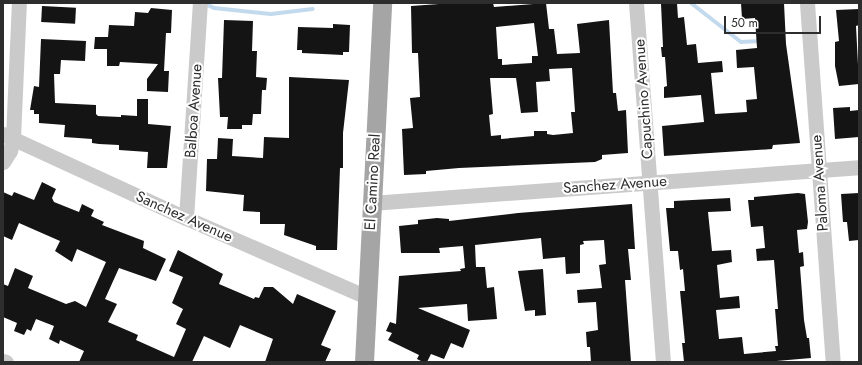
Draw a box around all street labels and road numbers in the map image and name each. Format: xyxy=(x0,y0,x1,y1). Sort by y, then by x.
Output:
street label: Capuchino Avenue xyxy=(631,38,657,160)
street label: Balboa Avenue xyxy=(182,63,206,159)
street label: El Camino Real xyxy=(361,133,385,231)
street label: Paloma Avenue xyxy=(808,134,832,232)
street label: Sanchez Avenue xyxy=(563,172,667,198)
street label: Sanchez Avenue xyxy=(133,188,235,246)

